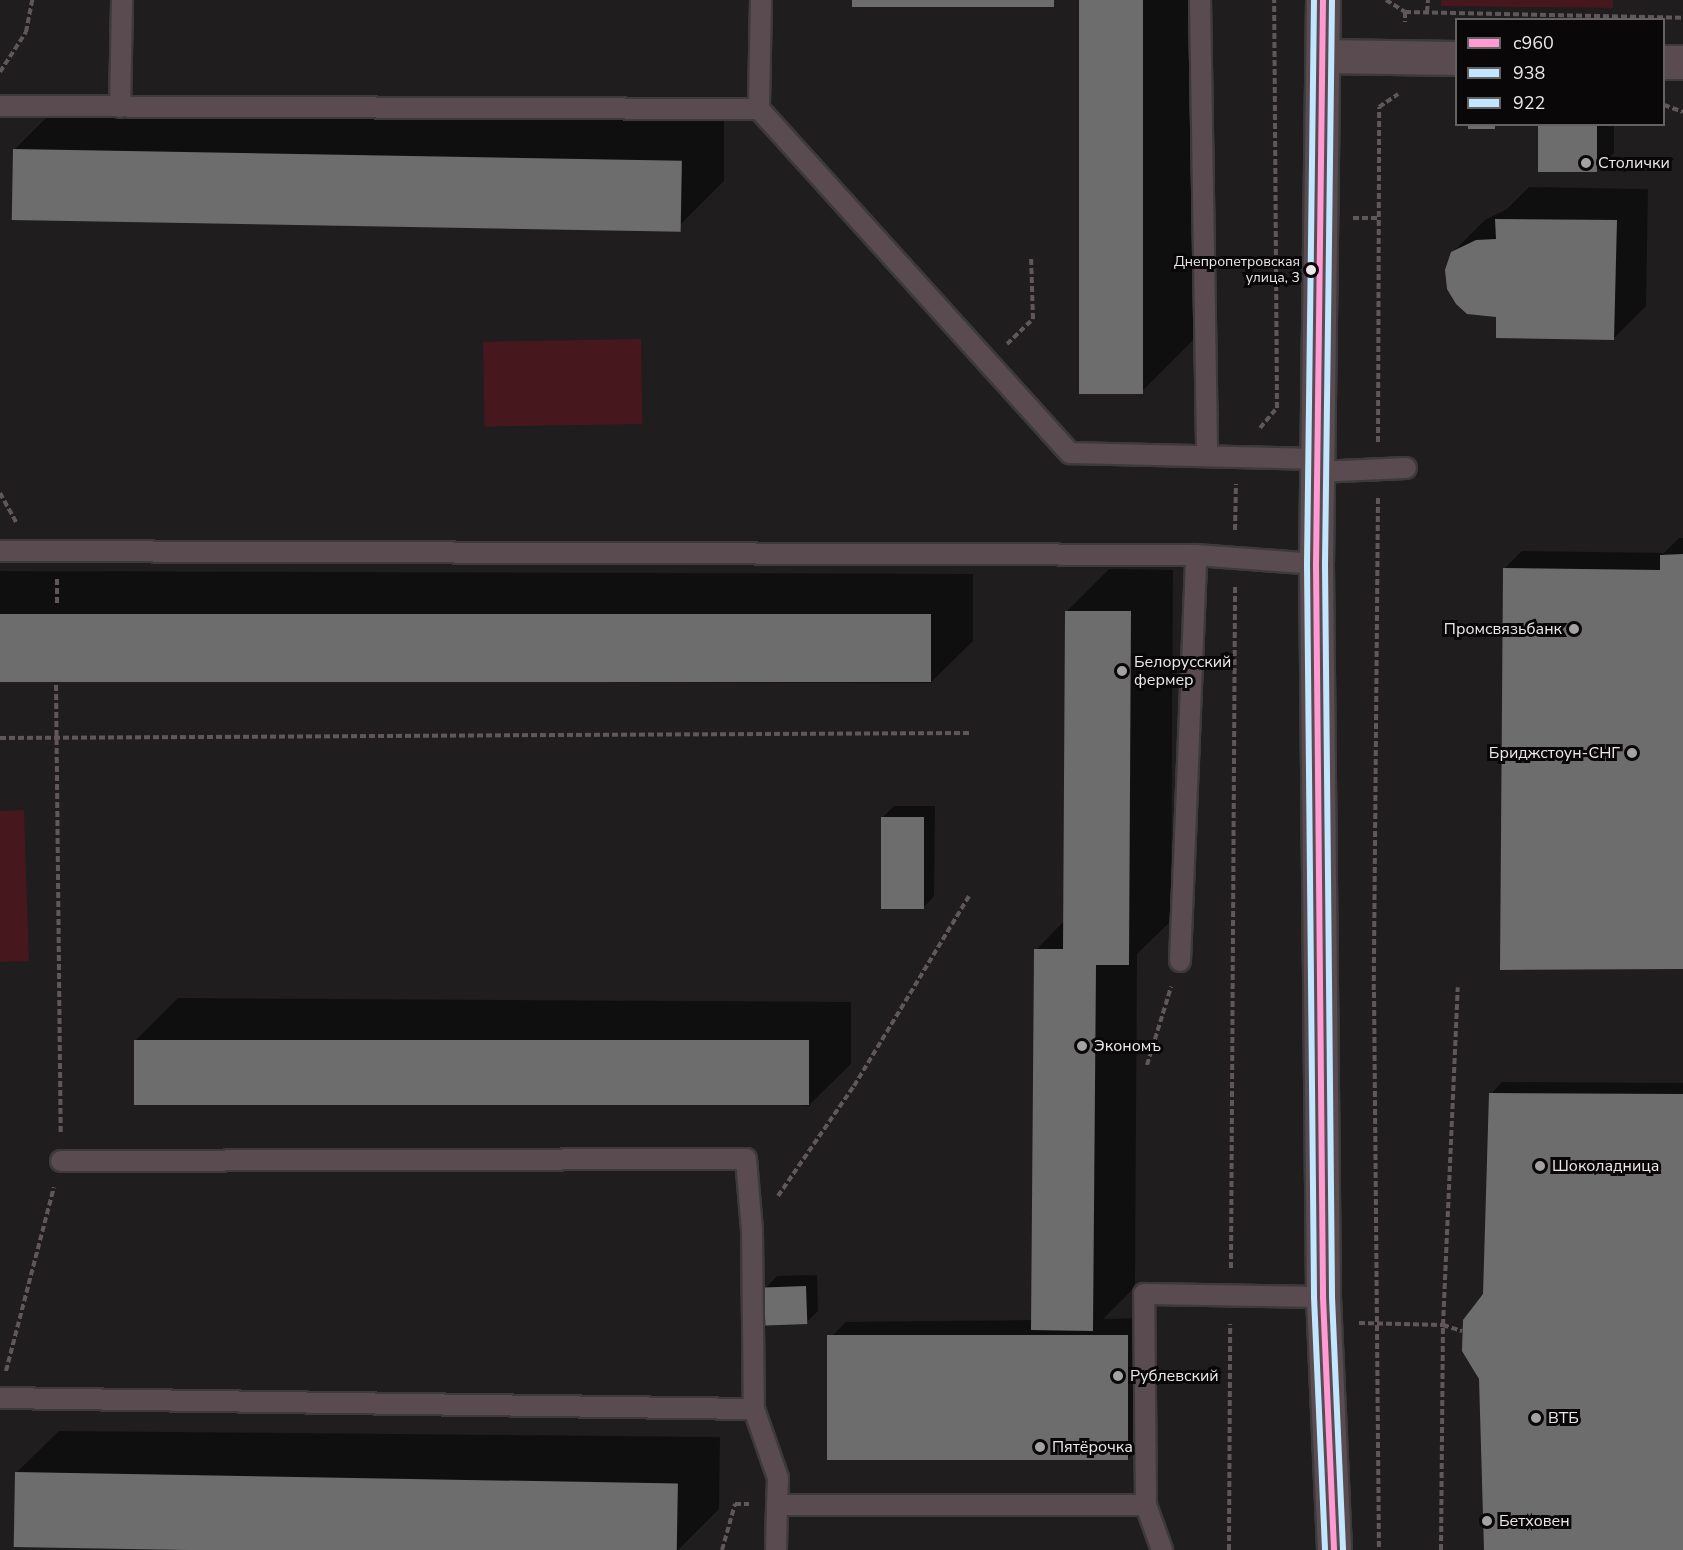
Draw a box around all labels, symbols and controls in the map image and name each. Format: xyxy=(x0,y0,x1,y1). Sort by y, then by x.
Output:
legend xyxy=(1455,18,1665,126)
text: с960 xyxy=(1513,31,1554,55)
text: 938 xyxy=(1513,61,1545,85)
text: 922 xyxy=(1513,91,1545,115)
place label: Столички xyxy=(1598,153,1670,173)
marker: Столички xyxy=(1579,156,1593,170)
place label: Днепропетровская улица, 3 xyxy=(1174,254,1300,286)
marker: Днепропетровская улица, 3 xyxy=(1305,264,1317,276)
place label: Промсвязьбанк xyxy=(1444,619,1562,639)
marker: Промсвязьбанк xyxy=(1567,622,1581,636)
place label: Белорусский фермер xyxy=(1134,652,1231,690)
marker: Белорусский фермер xyxy=(1115,664,1129,678)
place label: Бриджстоун-СНГ xyxy=(1489,743,1620,763)
marker: Бриджстоун-СНГ xyxy=(1625,746,1639,760)
place label: Экономъ xyxy=(1094,1036,1161,1056)
marker: Экономъ xyxy=(1075,1039,1089,1053)
place label: Шоколадница xyxy=(1552,1156,1659,1176)
marker: Шоколадница xyxy=(1533,1159,1547,1173)
place label: Рублевский xyxy=(1130,1366,1219,1386)
marker: Рублевский xyxy=(1111,1369,1125,1383)
place label: ВТБ xyxy=(1548,1408,1579,1428)
marker: ВТБ xyxy=(1529,1411,1543,1425)
place label: Пятёрочка xyxy=(1052,1437,1133,1457)
marker: Пятёрочка xyxy=(1033,1440,1047,1454)
place label: Бетховен xyxy=(1499,1511,1570,1531)
marker: Бетховен xyxy=(1480,1514,1494,1528)

